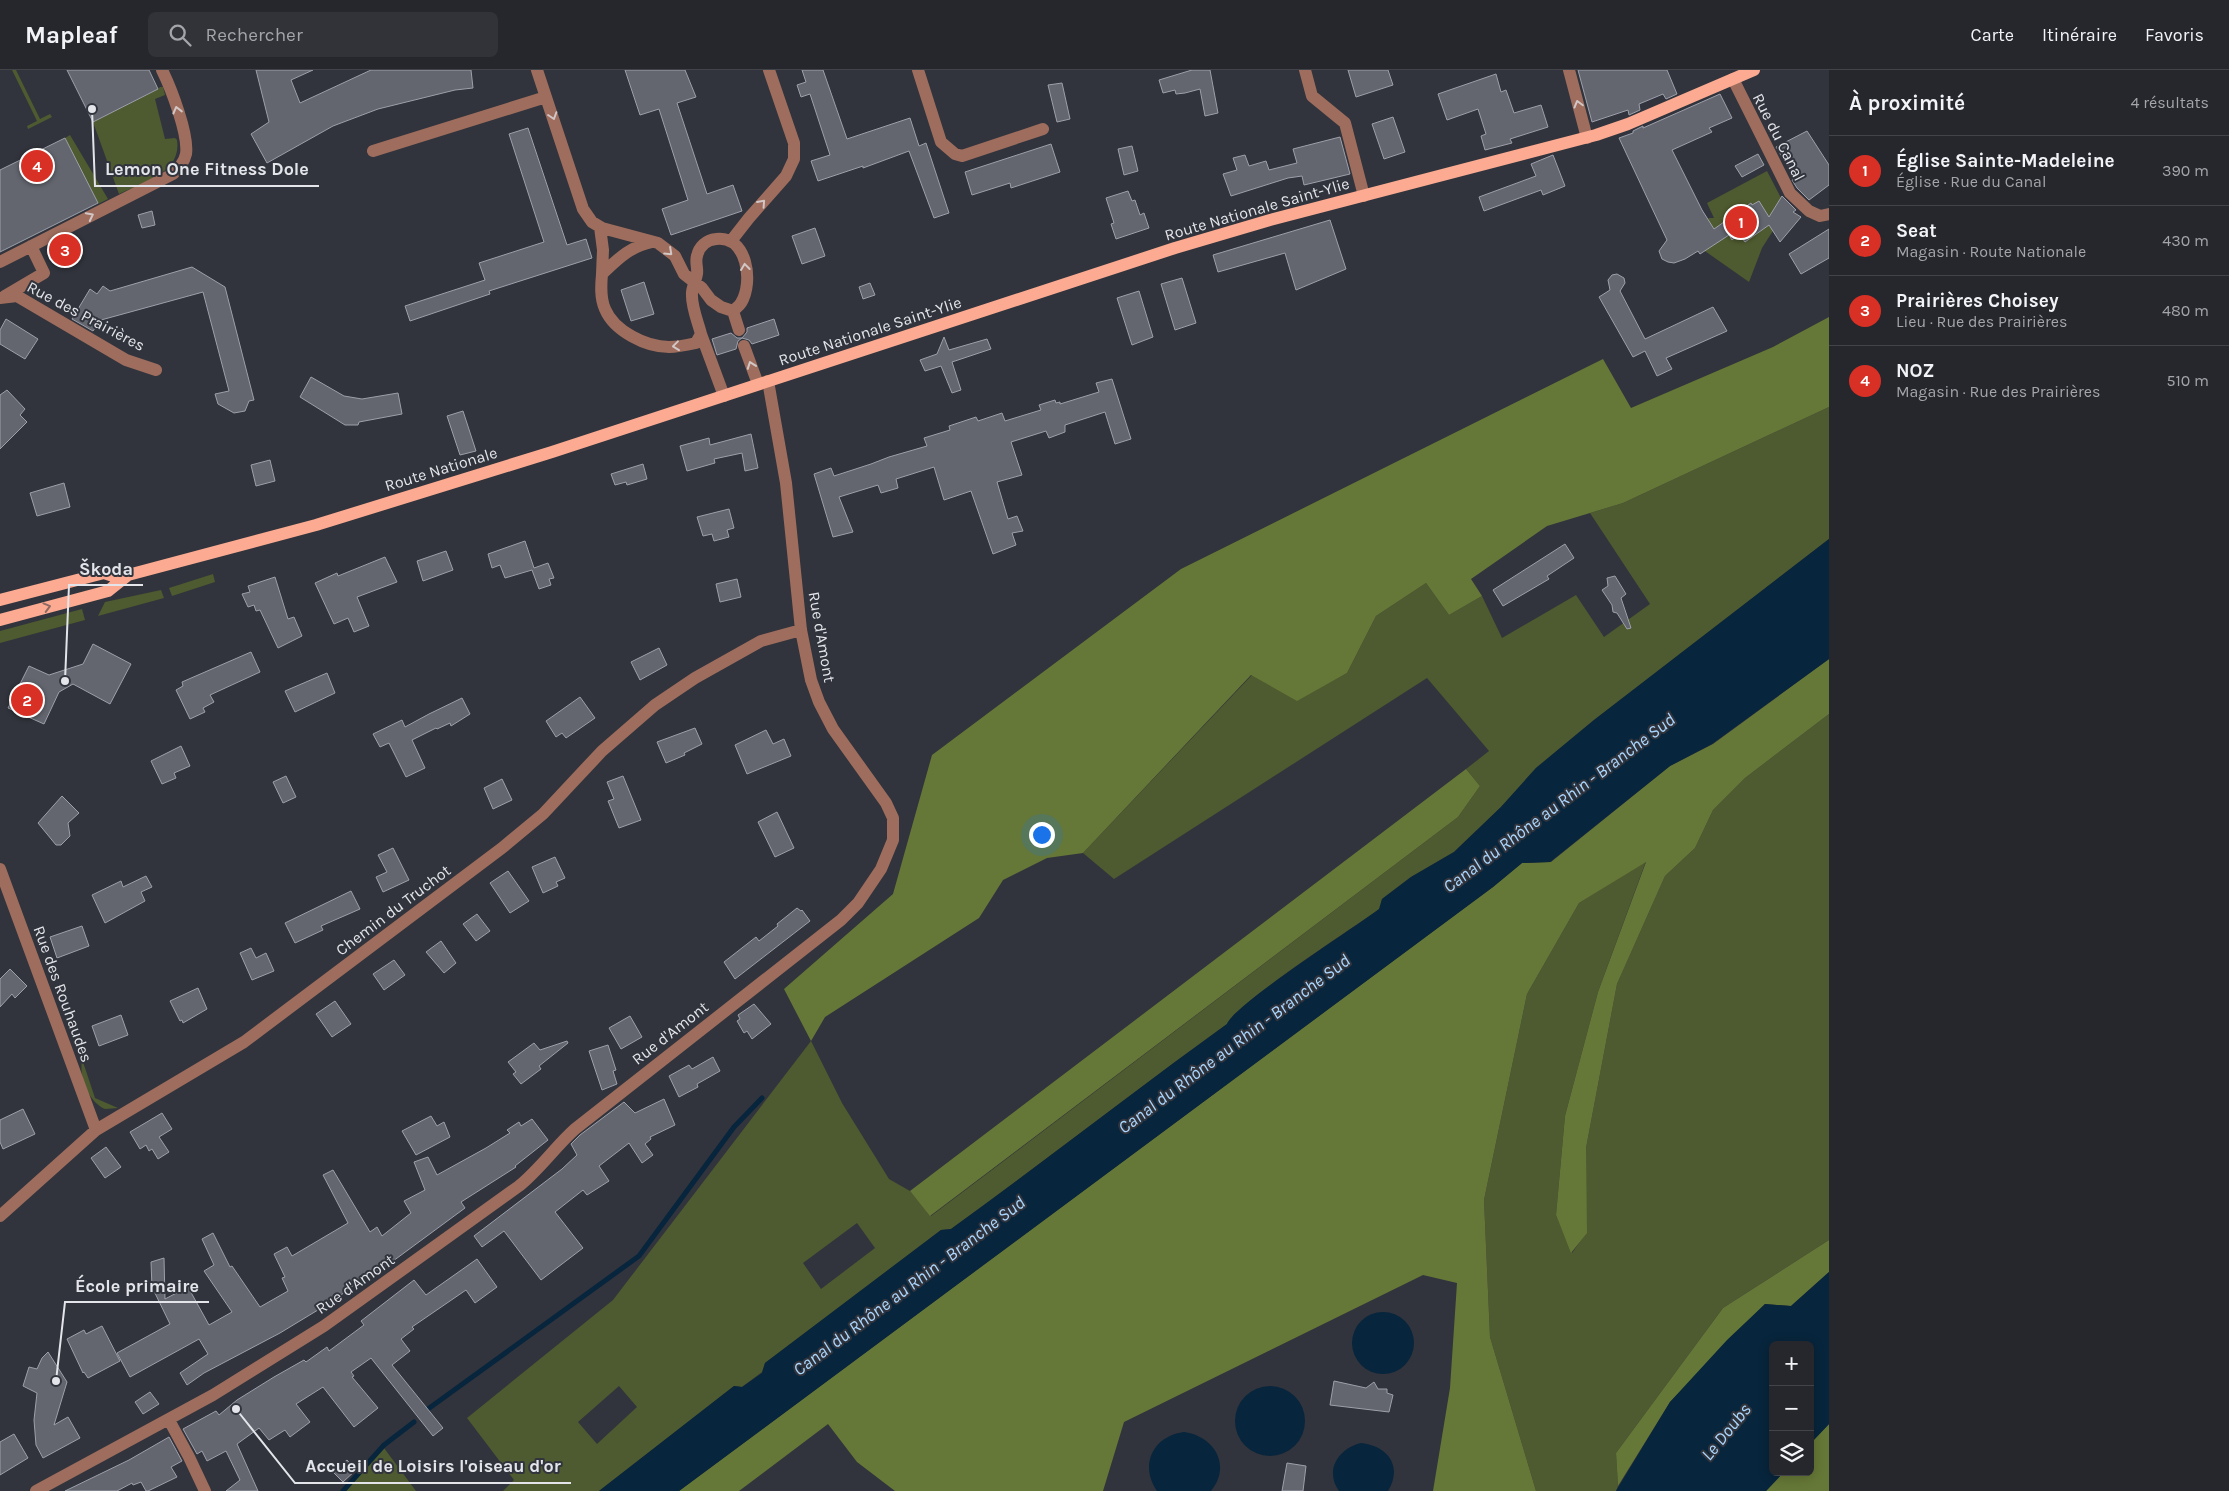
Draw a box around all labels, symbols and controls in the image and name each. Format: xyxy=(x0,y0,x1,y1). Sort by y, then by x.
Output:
search box xyxy=(148,12,498,57)
text: Mapleaf xyxy=(25,21,118,49)
icon: search xyxy=(166,21,194,49)
text: Rechercher xyxy=(206,24,303,46)
text: Carte xyxy=(1971,24,2014,46)
text: Itinéraire xyxy=(2042,24,2117,46)
text: Favoris xyxy=(2145,24,2204,46)
street label: Rue du Canal xyxy=(1749,90,1809,184)
text: À proximité xyxy=(1849,91,1965,115)
text: 4 résultats xyxy=(2130,93,2209,112)
one-way arrow xyxy=(1573,99,1584,108)
one-way arrow xyxy=(172,106,183,115)
one-way arrow xyxy=(547,112,557,120)
pin: 4 xyxy=(21,147,53,185)
text: Église Sainte-Madeleine xyxy=(1896,150,2115,172)
callout: Lemon One Fitness Dole xyxy=(95,153,319,186)
text: Lemon One Fitness Dole xyxy=(105,158,309,180)
text: 1 xyxy=(1862,161,1868,180)
text: 390 m xyxy=(2162,161,2209,180)
text: Église · Rue du Canal xyxy=(1896,172,2046,191)
street label: Route Nationale Saint-Ylie xyxy=(1162,174,1352,244)
one-way arrow xyxy=(756,199,765,208)
pin: 1 xyxy=(1725,203,1757,241)
one-way arrow xyxy=(84,212,93,222)
text: Seat xyxy=(1896,220,1937,242)
pin: 3 xyxy=(49,231,81,269)
text: 2 xyxy=(1860,231,1870,250)
text: 430 m xyxy=(2162,231,2209,250)
text: Magasin · Route Nationale xyxy=(1896,242,2086,261)
one-way arrow xyxy=(663,246,672,255)
one-way arrow xyxy=(740,262,751,270)
street label: Rue des Prairières xyxy=(24,277,148,355)
text: Prairières Choisey xyxy=(1896,290,2058,312)
street label: Route Nationale Saint-Ylie xyxy=(776,292,964,370)
text: 3 xyxy=(1860,301,1870,320)
text: 480 m xyxy=(2162,301,2209,320)
text: Lieu · Rue des Prairières xyxy=(1896,312,2067,331)
one-way arrow xyxy=(671,340,679,351)
text: NOZ xyxy=(1896,360,1935,382)
one-way arrow xyxy=(747,361,757,370)
text: 4 xyxy=(1860,371,1870,390)
text: 510 m xyxy=(2166,371,2209,390)
text: Magasin · Rue des Prairières xyxy=(1896,382,2100,401)
street label: Route Nationale xyxy=(382,443,500,495)
callout: Škoda xyxy=(69,552,143,585)
text: Škoda xyxy=(79,558,133,580)
street label: Rue d'Amont xyxy=(805,590,839,684)
one-way arrow xyxy=(43,603,51,613)
pin: 2 xyxy=(11,681,43,719)
water label: Canal du Rhône au Rhin - Branche Sud xyxy=(1439,708,1680,898)
your location xyxy=(1029,822,1055,848)
street label: Chemin du Truchot xyxy=(332,861,454,959)
street label: Rue des Rouhaudes xyxy=(29,923,97,1065)
water label: Canal du Rhône au Rhin - Branche Sud xyxy=(1114,949,1355,1139)
street label: Rue d'Amont xyxy=(628,997,712,1069)
water label: Canal du Rhône au Rhin - Branche Sud xyxy=(789,1191,1030,1381)
street label: Rue d'Amont xyxy=(312,1250,398,1318)
callout: École primaire xyxy=(65,1269,209,1302)
text: École primaire xyxy=(75,1274,199,1297)
map controls xyxy=(1769,1341,1814,1476)
button: + xyxy=(1769,1341,1814,1386)
button: − xyxy=(1769,1386,1814,1431)
water label: Le Doubs xyxy=(1696,1399,1756,1465)
button: layers xyxy=(1769,1431,1814,1476)
callout: Accueil de Loisirs l'oiseau d'or xyxy=(295,1450,571,1483)
text: Accueil de Loisirs l'oiseau d'or xyxy=(305,1455,561,1477)

